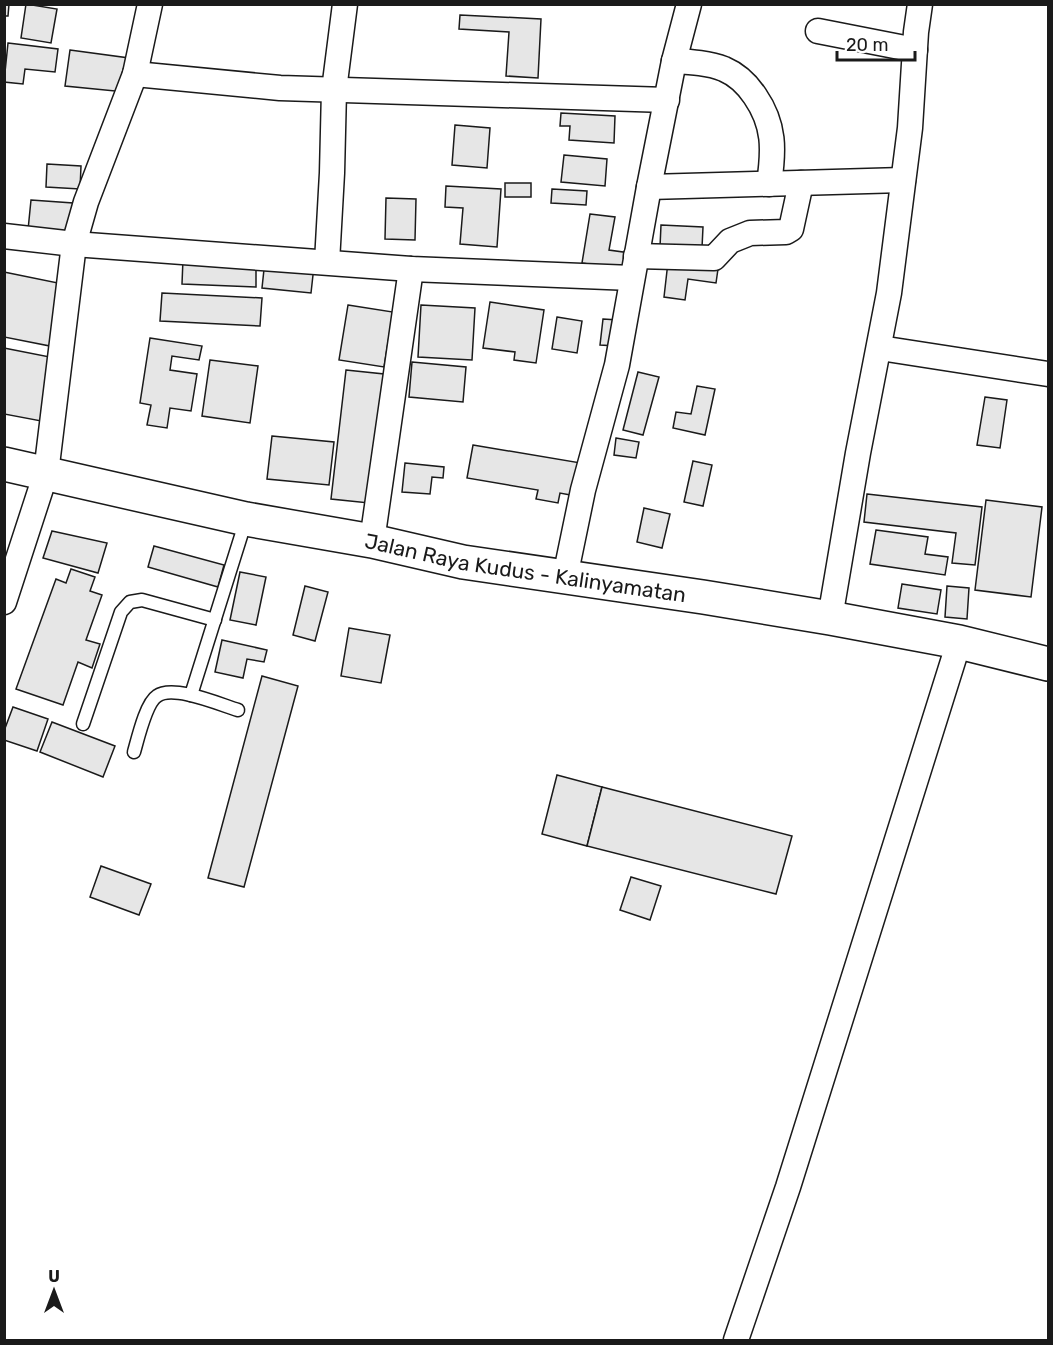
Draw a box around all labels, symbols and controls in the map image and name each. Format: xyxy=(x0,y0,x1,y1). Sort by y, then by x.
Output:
scale bar xyxy=(837,24,915,62)
text: 20 m xyxy=(846,34,888,56)
street label: Jalan Raya Kudus - Kalinyamatan xyxy=(363,527,688,607)
north arrow xyxy=(24,1261,84,1321)
text: U xyxy=(48,1267,60,1286)

